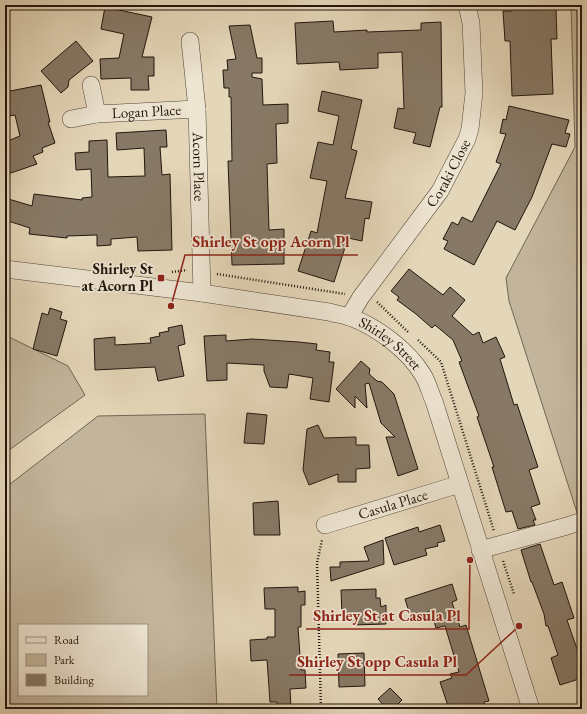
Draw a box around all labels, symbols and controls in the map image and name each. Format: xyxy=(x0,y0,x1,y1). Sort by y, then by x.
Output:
street label: Logan Place xyxy=(111,100,182,122)
street label: Acorn Place xyxy=(189,131,210,202)
street label: Coraki Close xyxy=(421,136,474,211)
callout: Shirley St opp Acorn Pl xyxy=(185,227,358,255)
text: Shirley St opp Acorn Pl xyxy=(192,231,350,252)
place label: Shirley St at Acorn Pl xyxy=(81,259,154,295)
marker: Shirley St at Acorn Pl xyxy=(156,273,166,283)
street label: Shirley Street xyxy=(356,312,426,374)
street label: Casula Place xyxy=(356,484,430,523)
callout: Shirley St at Casula Pl xyxy=(306,601,469,629)
text: Shirley St at Casula Pl xyxy=(313,605,461,626)
legend xyxy=(18,624,148,696)
text: Road xyxy=(54,632,80,648)
callout: Shirley St opp Casula Pl xyxy=(289,647,466,675)
text: Shirley St opp Casula Pl xyxy=(297,651,458,672)
text: Park xyxy=(54,652,75,668)
text: Building xyxy=(54,672,95,688)

